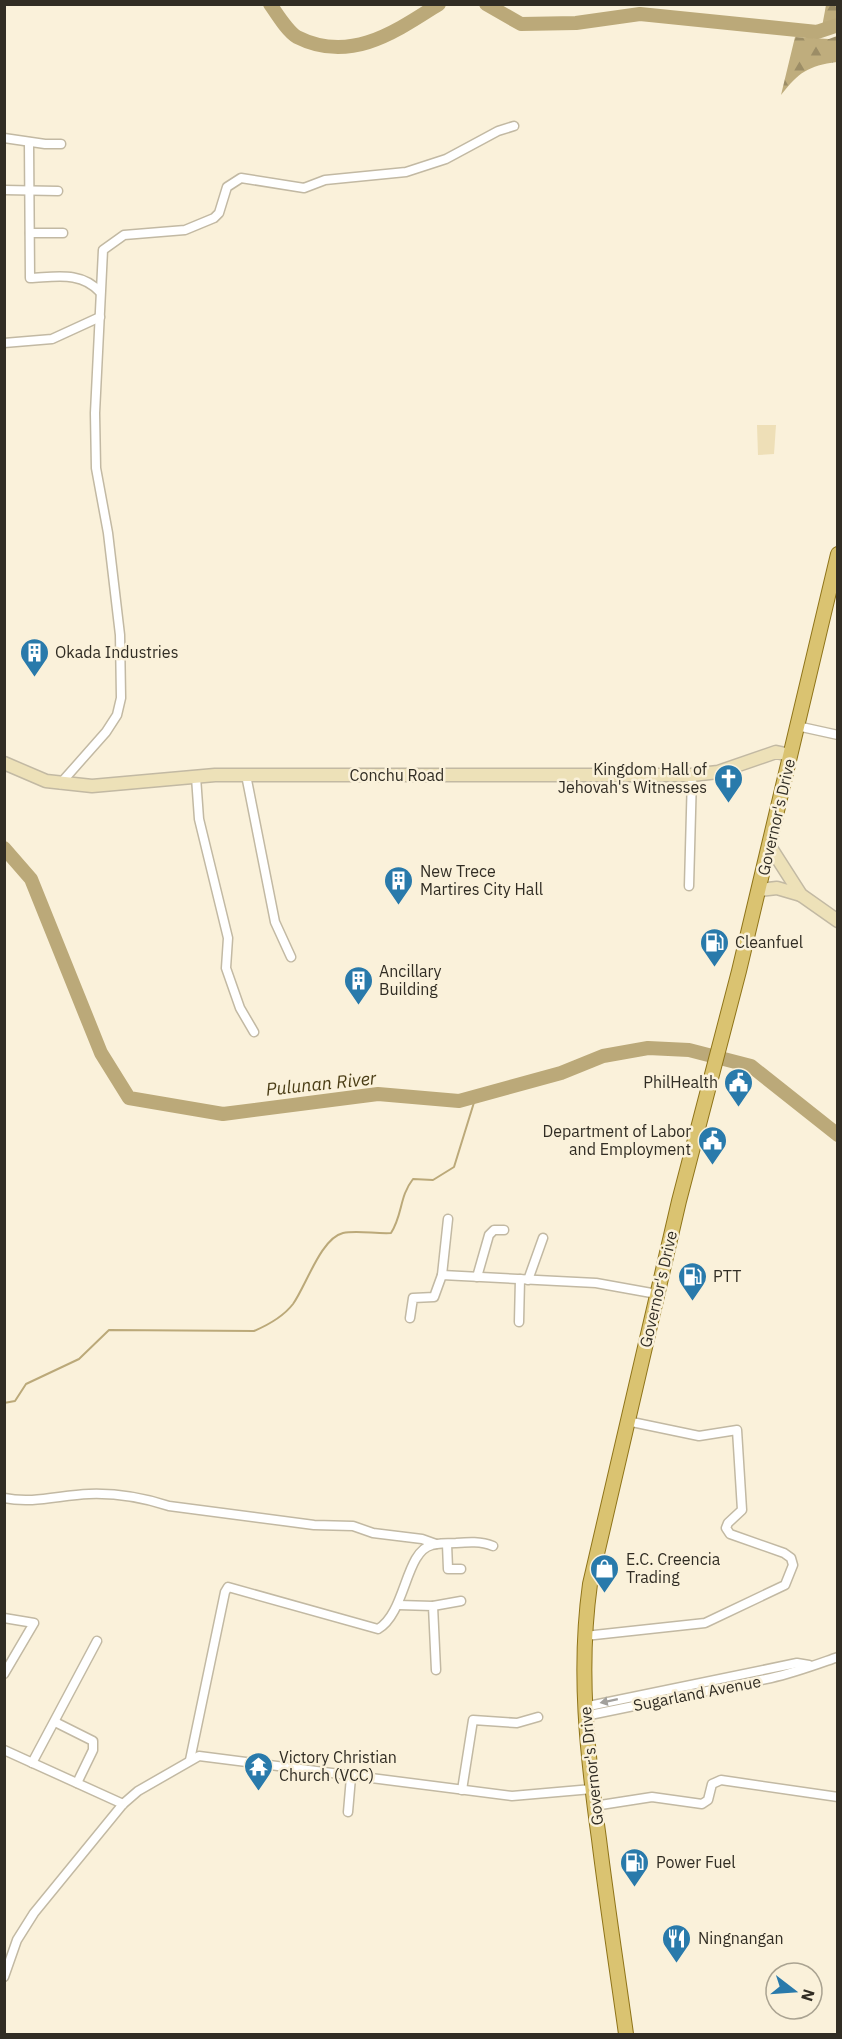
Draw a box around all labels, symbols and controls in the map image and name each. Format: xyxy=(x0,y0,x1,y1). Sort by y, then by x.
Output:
building icon: Okada Industries xyxy=(18,636,50,678)
place label: Okada Industries xyxy=(55,642,178,662)
street label: Governor's Drive xyxy=(753,756,799,877)
place label: Kingdom Hall of Jehovah's Witnesses xyxy=(558,759,707,797)
church icon: Kingdom Hall of Jehovah's Witnesses xyxy=(712,762,744,804)
street label: Conchu Road xyxy=(350,765,444,785)
place label: New Trece Martires City Hall xyxy=(420,861,543,899)
building icon: New Trece Martires City Hall xyxy=(383,864,415,906)
fuel station icon: Cleanfuel xyxy=(698,926,730,968)
place label: Cleanfuel xyxy=(735,932,803,952)
place label: Ancillary Building xyxy=(379,961,442,999)
building icon: Ancillary Building xyxy=(342,964,374,1006)
water label: Pulunan River xyxy=(265,1066,378,1101)
public building icon: PhilHealth xyxy=(723,1066,755,1108)
place label: PhilHealth xyxy=(643,1072,718,1092)
place label: Department of Labor and Employment xyxy=(542,1121,691,1159)
public building icon: Department of Labor and Employment xyxy=(696,1124,728,1166)
street label: Governor's Drive xyxy=(635,1228,681,1349)
fuel station icon: PTT xyxy=(676,1260,708,1302)
place label: PTT xyxy=(713,1266,741,1286)
place label: E.C. Creencia Trading xyxy=(626,1549,721,1587)
shop icon: E.C. Creencia Trading xyxy=(589,1552,621,1594)
street label: Sugarland Avenue xyxy=(631,1671,763,1715)
one-way arrow xyxy=(600,1697,618,1707)
street label: Governor's Drive xyxy=(575,1705,607,1826)
place label: Victory Christian Church (VCC) xyxy=(279,1747,397,1785)
temple icon: Victory Christian Church (VCC) xyxy=(242,1750,274,1792)
fuel station icon: Power Fuel xyxy=(619,1846,651,1888)
place label: Power Fuel xyxy=(656,1852,736,1872)
restaurant icon: Ningnangan xyxy=(661,1922,693,1964)
place label: Ningnangan xyxy=(698,1928,784,1948)
north arrow xyxy=(764,1961,824,2021)
text: N xyxy=(797,1987,820,2004)

